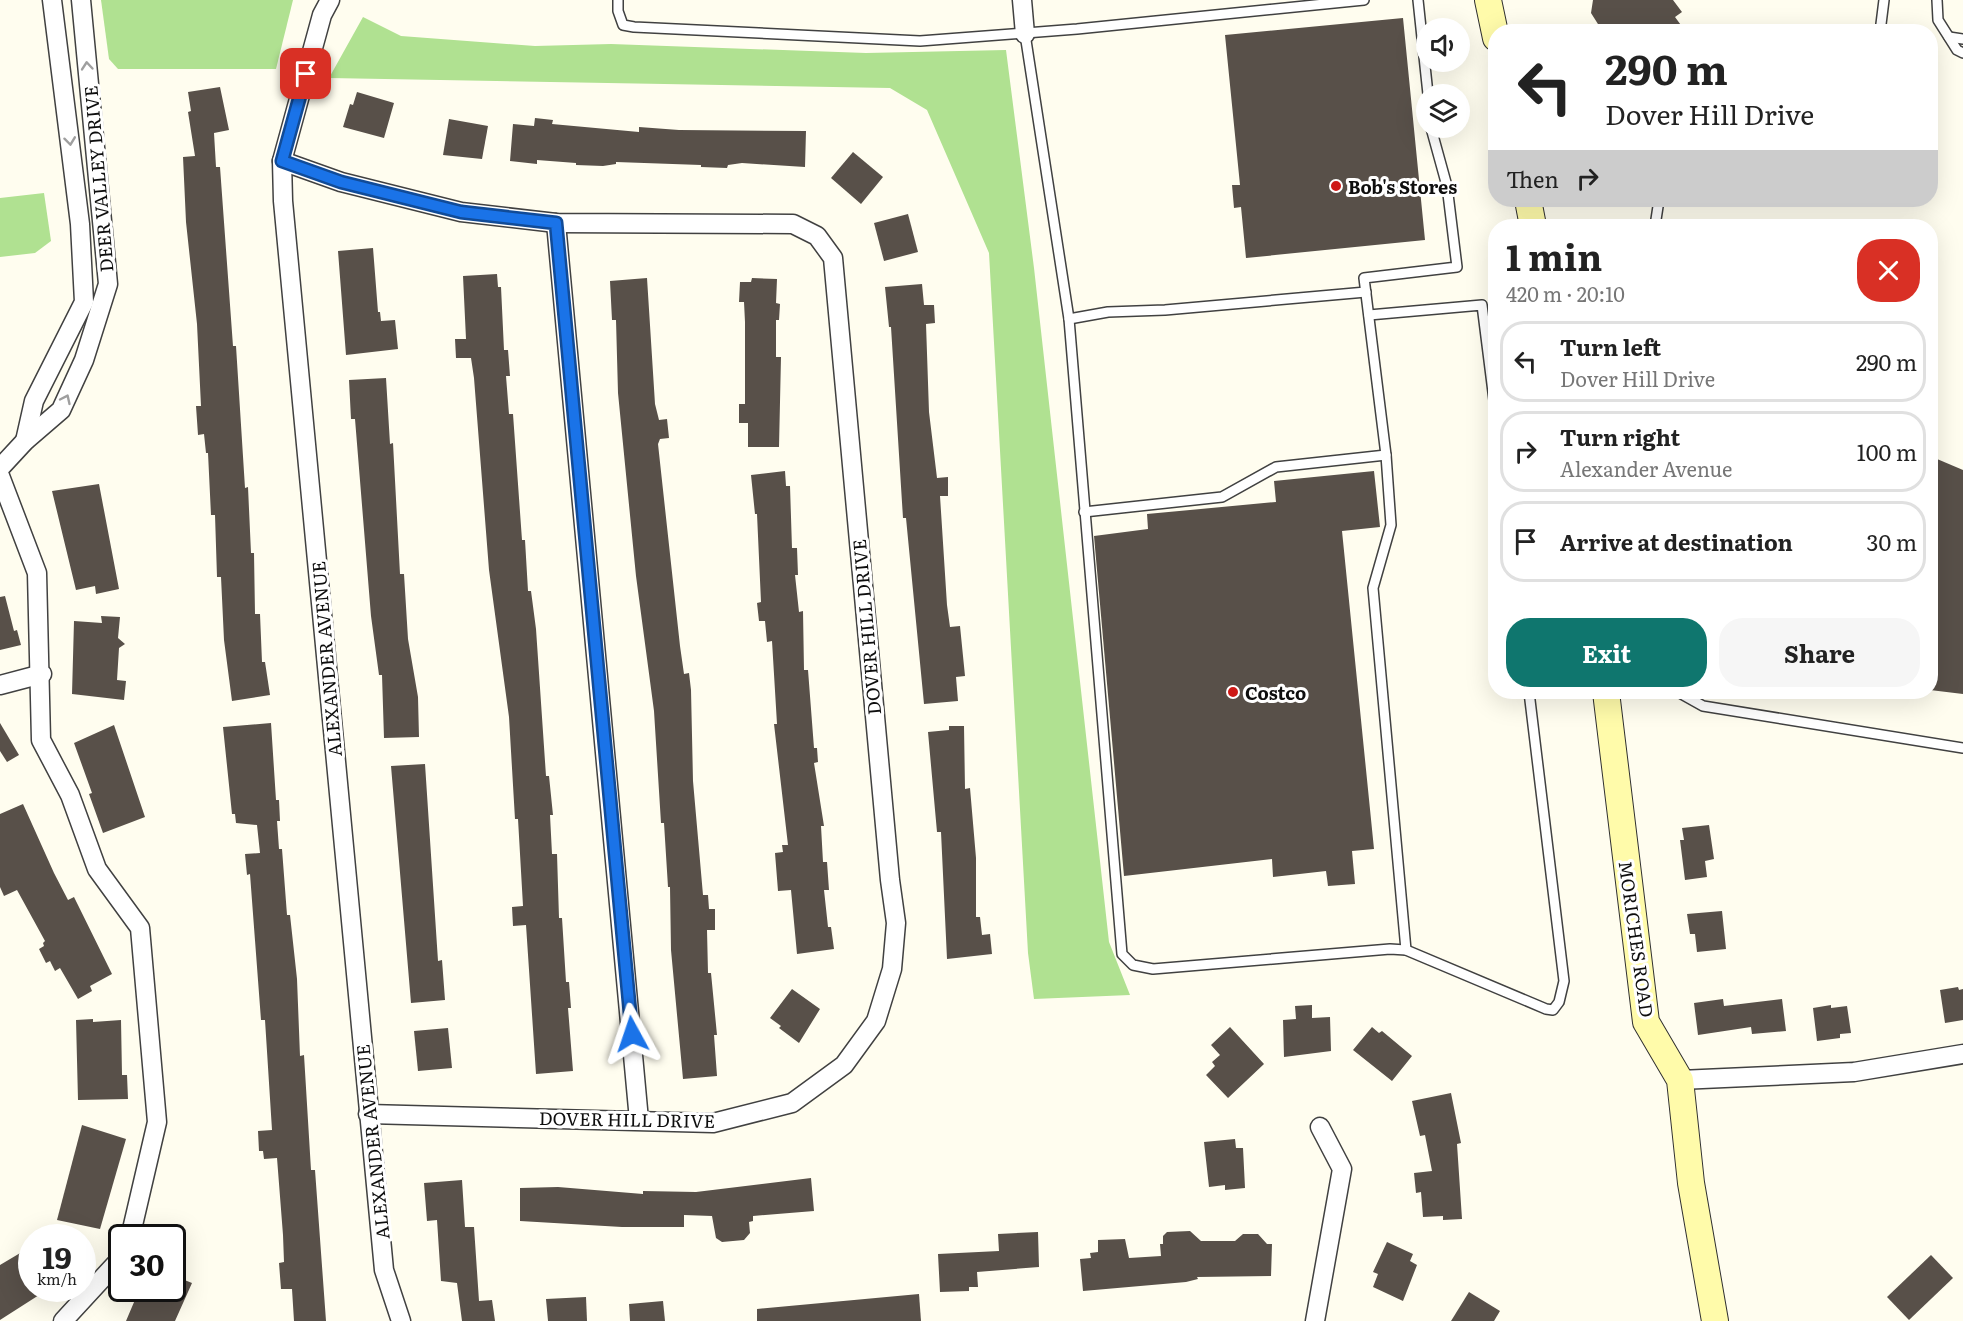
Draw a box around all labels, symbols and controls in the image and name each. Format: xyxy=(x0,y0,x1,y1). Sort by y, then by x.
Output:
map controls xyxy=(1416,18,1470,138)
button: sound xyxy=(1416,18,1470,72)
text: 290 m xyxy=(1605,36,1728,98)
pin xyxy=(280,48,331,99)
icon: left xyxy=(1506,48,1584,126)
icon: arrive xyxy=(289,57,322,90)
one-way arrow xyxy=(81,61,94,70)
button: layers xyxy=(1416,84,1470,138)
street label: DEER VALLEY DRIVE xyxy=(76,85,120,273)
text: Dover Hill Drive xyxy=(1605,93,1814,133)
one-way arrow xyxy=(63,137,76,146)
text: Then xyxy=(1506,162,1559,195)
icon: right xyxy=(1571,162,1604,195)
place label: Bob's Stores xyxy=(1348,173,1457,200)
marker: Bob's Stores xyxy=(1329,179,1343,193)
text: 1 min xyxy=(1506,229,1602,282)
button: close xyxy=(1857,239,1920,302)
text: 420 m · 20:10 xyxy=(1506,278,1625,308)
text: Turn left xyxy=(1560,330,1661,363)
icon: left xyxy=(1509,345,1542,378)
text: 290 m xyxy=(1856,345,1917,378)
text: Dover Hill Drive xyxy=(1560,363,1715,393)
one-way arrow xyxy=(58,395,70,406)
text: Turn right xyxy=(1560,420,1680,453)
icon: right xyxy=(1509,435,1542,468)
text: 100 m xyxy=(1857,435,1917,468)
text: Alexander Avenue xyxy=(1560,453,1733,483)
icon: arrive xyxy=(1509,525,1542,558)
text: Arrive at destination xyxy=(1560,525,1793,558)
text: 30 m xyxy=(1867,525,1917,558)
street label: DOVER HILL DRIVE xyxy=(845,538,887,716)
street label: ALEXANDER AVENUE xyxy=(304,560,348,758)
button: Exit xyxy=(1506,618,1707,687)
button: Share xyxy=(1719,618,1920,687)
place label: Costco xyxy=(1245,679,1306,706)
marker: Costco xyxy=(1226,685,1240,699)
street label: MORICHES ROAD xyxy=(1613,859,1661,1019)
position arrow xyxy=(600,1002,664,1066)
street label: ALEXANDER AVENUE xyxy=(348,1043,396,1241)
street label: DOVER HILL DRIVE xyxy=(539,1104,715,1134)
speed limit sign: 30 xyxy=(108,1224,186,1302)
text: 19 xyxy=(42,1234,72,1278)
text: km/h xyxy=(37,1267,77,1290)

